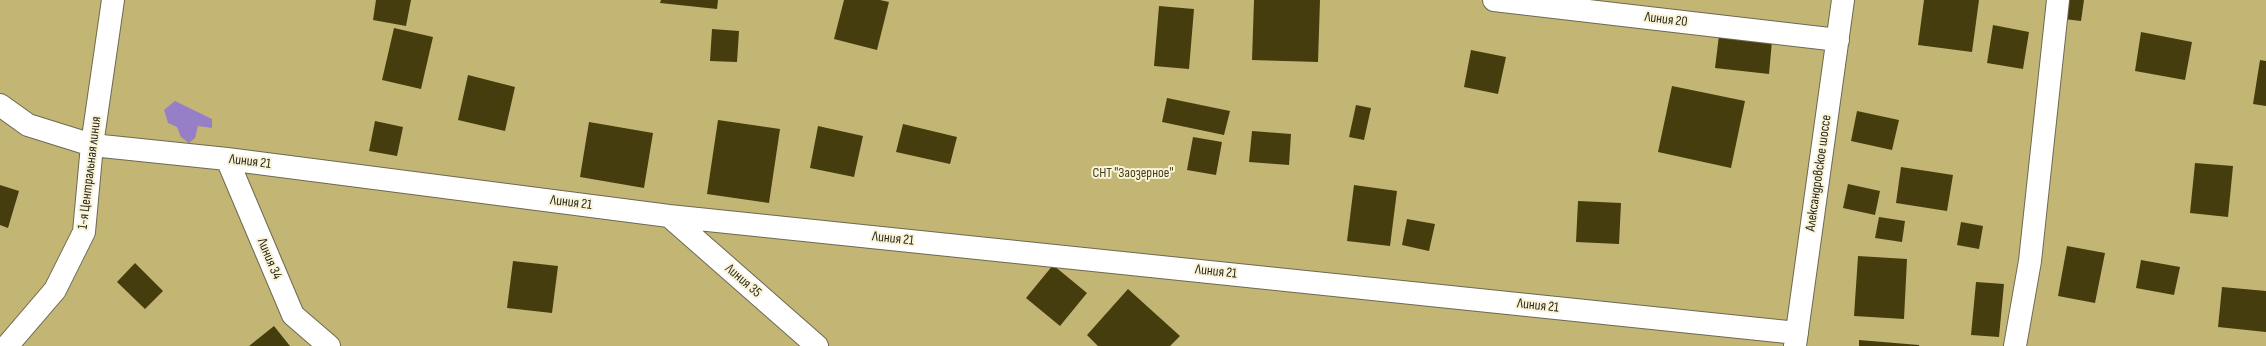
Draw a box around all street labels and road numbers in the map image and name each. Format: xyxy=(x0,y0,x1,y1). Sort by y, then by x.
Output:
street label: Линия 20 xyxy=(1644,9,1688,31)
street label: Александровское шоссе xyxy=(1803,114,1835,232)
street label: 1-я Центральная линия xyxy=(75,116,105,230)
street label: Линия 21 xyxy=(228,151,272,173)
street label: Линия 21 xyxy=(549,192,593,214)
street label: Линия 21 xyxy=(871,228,915,250)
street label: Линия 34 xyxy=(253,236,285,282)
street label: Линия 35 xyxy=(721,261,765,301)
street label: Линия 21 xyxy=(1194,261,1238,283)
street label: Линия 21 xyxy=(1516,295,1560,317)

